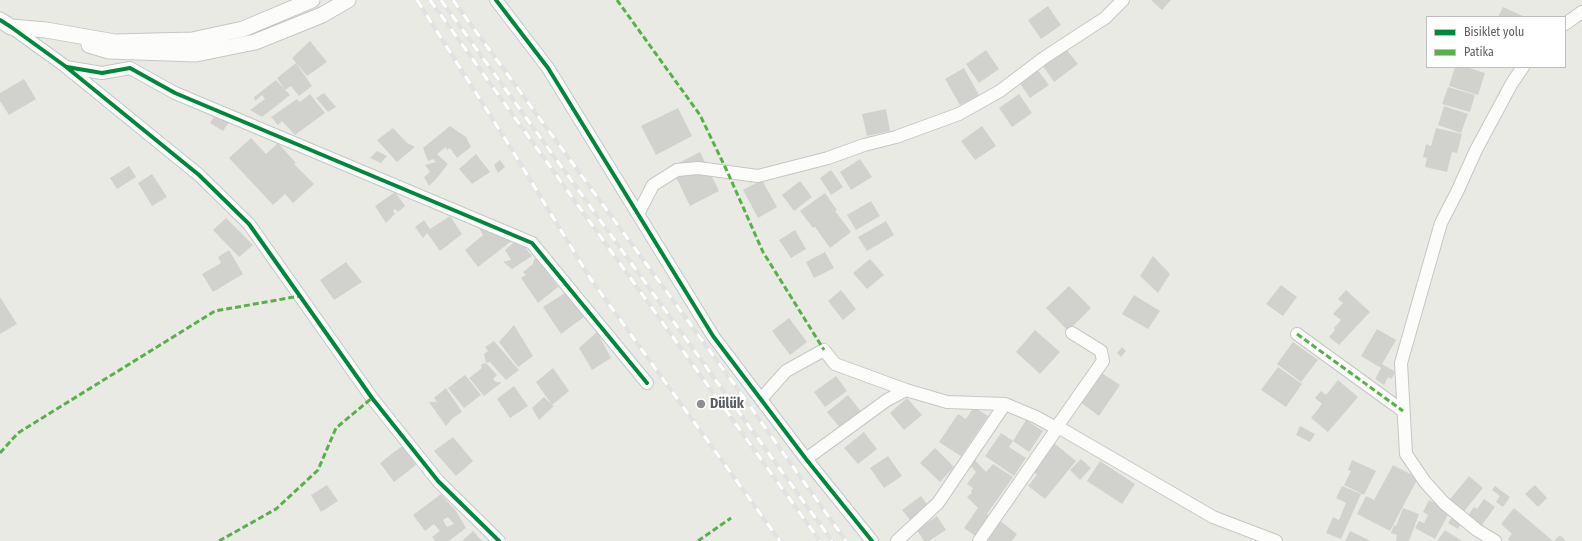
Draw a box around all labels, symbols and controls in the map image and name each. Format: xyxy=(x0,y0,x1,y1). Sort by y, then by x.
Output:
legend xyxy=(1426,16,1566,68)
text: Bisiklet yolu xyxy=(1464,25,1524,39)
text: Patika xyxy=(1464,45,1494,59)
place label: Dülük xyxy=(710,396,744,412)
marker: Dülük xyxy=(695,398,707,410)

